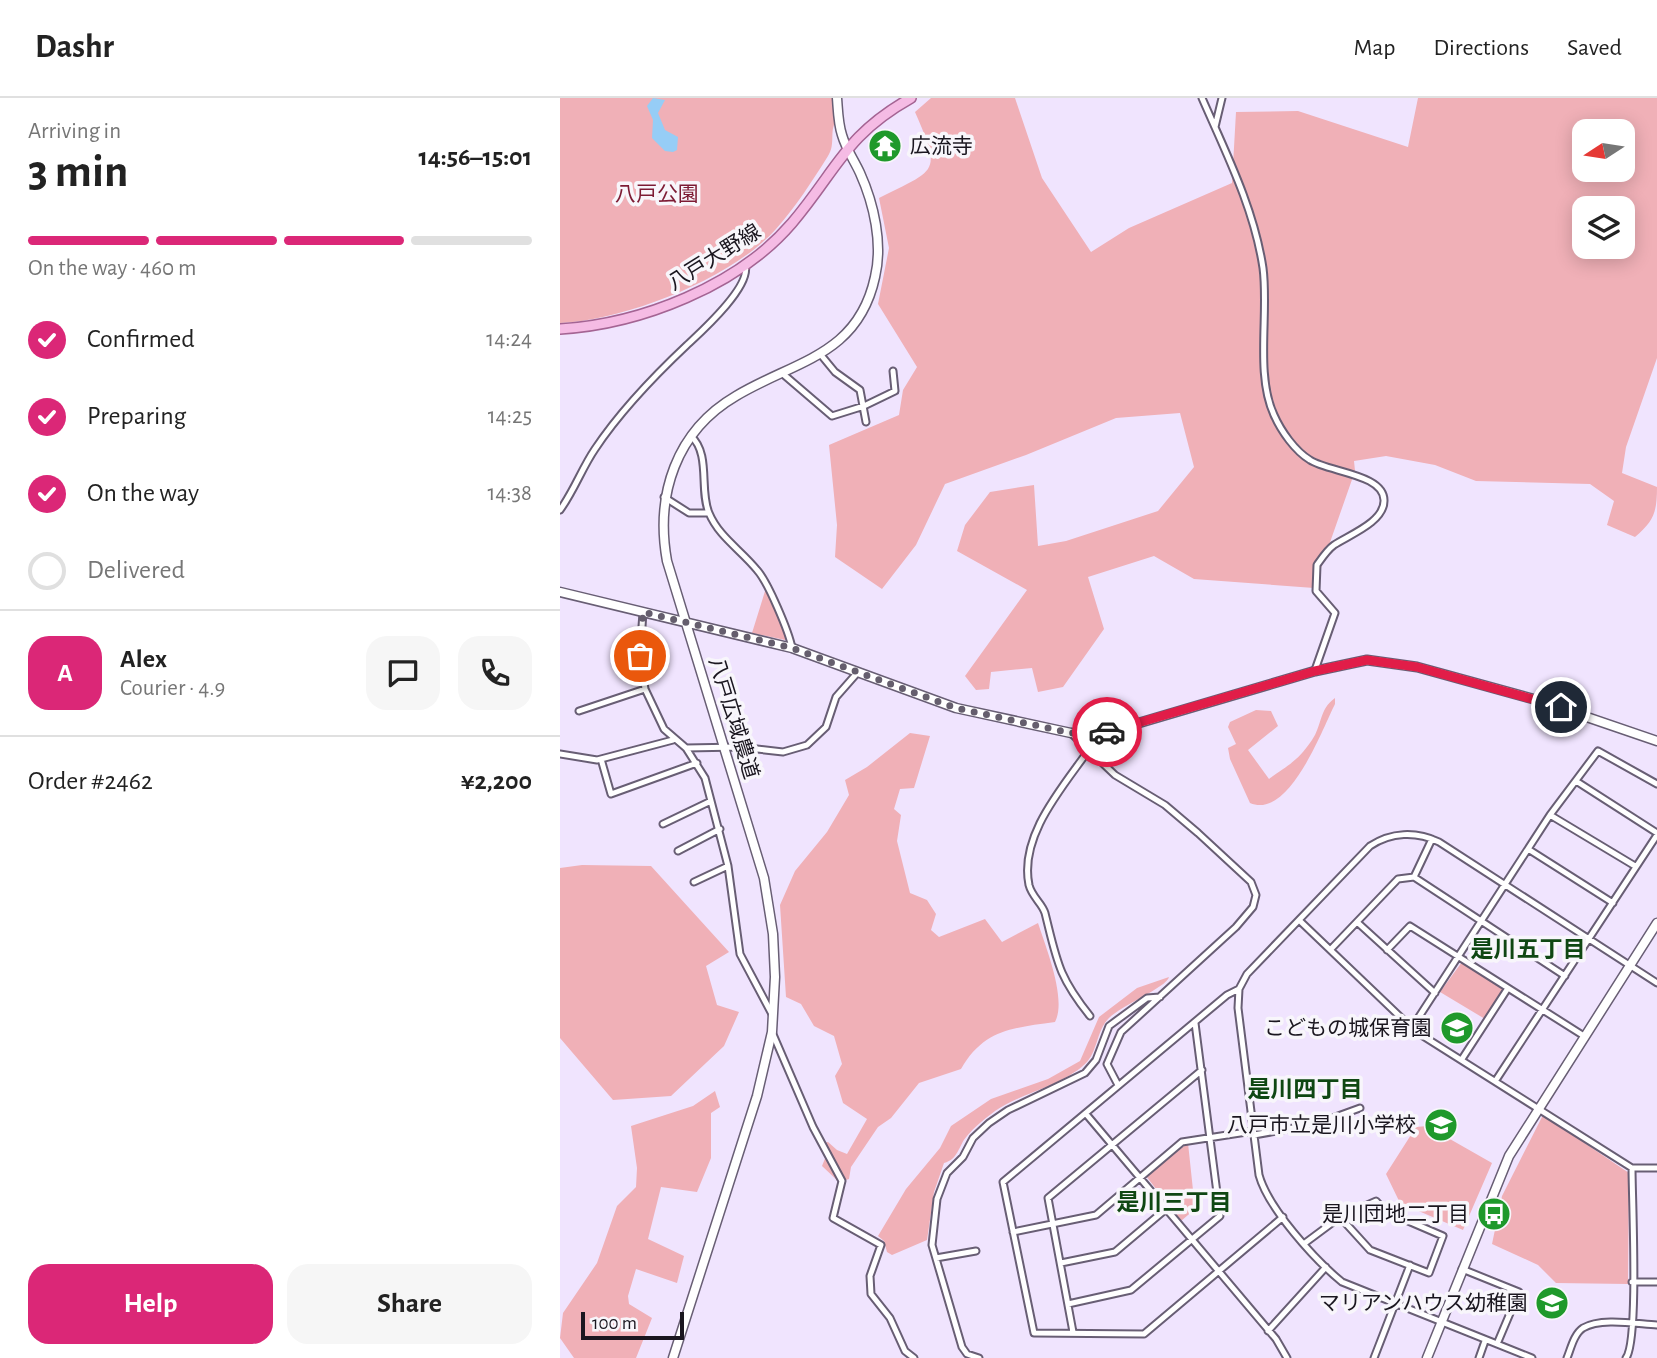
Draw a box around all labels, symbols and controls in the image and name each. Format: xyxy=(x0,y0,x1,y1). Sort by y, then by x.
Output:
text: Dashr xyxy=(35,31,114,64)
text: Map xyxy=(1353,36,1395,60)
text: Directions xyxy=(1433,36,1529,60)
text: Saved xyxy=(1567,36,1622,60)
north arrow xyxy=(1572,119,1634,182)
map controls xyxy=(1572,119,1635,259)
text: Arriving in xyxy=(28,120,121,143)
temple icon: 広流寺 xyxy=(866,127,904,165)
place label: 広流寺 xyxy=(910,135,973,157)
text: 14:56–15:01 xyxy=(418,144,532,170)
text: 3 min xyxy=(28,149,128,195)
park label: 八戸公園 xyxy=(615,184,699,205)
button: layers xyxy=(1572,196,1635,259)
street label: 八戸大野線 xyxy=(664,220,764,294)
text: On the way · 460 m xyxy=(28,257,196,280)
icon: check xyxy=(28,321,66,359)
text: Confirmed xyxy=(87,326,195,352)
text: 14:24 xyxy=(486,328,532,351)
icon: check xyxy=(28,398,66,436)
text: Preparing xyxy=(87,403,186,429)
text: 14:25 xyxy=(488,405,532,428)
icon: check xyxy=(28,475,66,513)
text: On the way xyxy=(87,480,199,506)
text: 14:38 xyxy=(487,482,532,505)
text: Delivered xyxy=(87,557,185,583)
pin xyxy=(610,626,670,686)
button: chat xyxy=(366,636,440,710)
button: phone xyxy=(458,636,532,710)
icon: bag xyxy=(621,637,659,675)
text: Alex xyxy=(120,646,167,672)
street label: 八戸広域農道 xyxy=(705,655,763,781)
text: A xyxy=(57,660,73,686)
text: Courier · 4.9 xyxy=(120,677,225,700)
pin xyxy=(1531,677,1591,737)
icon: home xyxy=(1542,688,1580,726)
courier xyxy=(1072,697,1142,767)
icon: car xyxy=(1088,713,1126,751)
text: Order #2462 xyxy=(28,768,153,794)
text: ¥2,200 xyxy=(461,768,532,794)
district label: 是川五丁目 xyxy=(1471,938,1586,962)
school or university icon: こどもの城保育園 xyxy=(1438,1009,1476,1047)
place label: こどもの城保育園 xyxy=(1264,1017,1432,1039)
district label: 是川四丁目 xyxy=(1248,1078,1363,1102)
school or university icon: 八戸市立是川小学校 xyxy=(1422,1106,1460,1144)
place label: 八戸市立是川小学校 xyxy=(1227,1114,1416,1136)
district label: 是川三丁目 xyxy=(1117,1191,1232,1215)
bus stop icon: 是川団地二丁目 xyxy=(1475,1195,1513,1233)
place label: 是川団地二丁目 xyxy=(1322,1203,1469,1225)
button: Help xyxy=(28,1264,273,1344)
button: Share xyxy=(287,1264,532,1344)
school or university icon: マリアンハウス幼稚園 xyxy=(1533,1284,1571,1322)
place label: マリアンハウス幼稚園 xyxy=(1319,1292,1528,1314)
scale bar xyxy=(581,1309,684,1341)
text: 100 m xyxy=(592,1314,637,1333)

